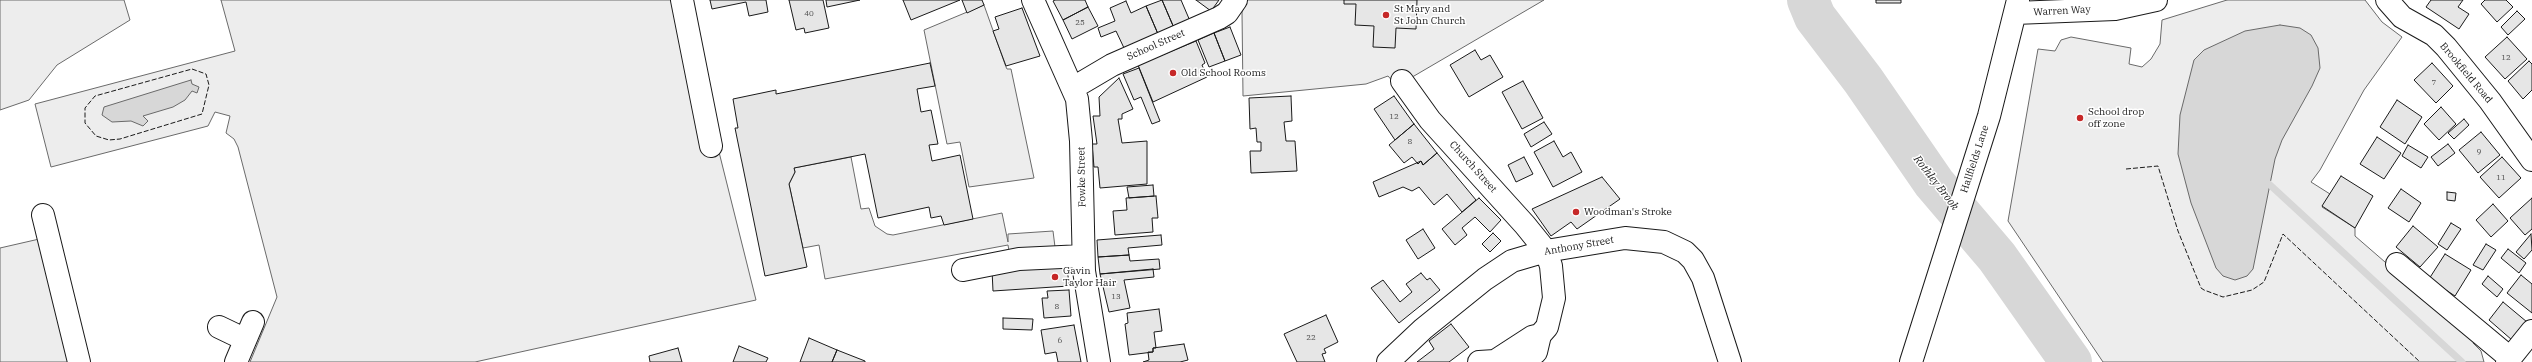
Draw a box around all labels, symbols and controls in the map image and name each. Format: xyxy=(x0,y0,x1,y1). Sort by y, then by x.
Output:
place label: St Mary and St John Church xyxy=(1394,3,1466,26)
street label: Warren Way xyxy=(2033,4,2091,18)
house number: 40 xyxy=(804,9,814,19)
marker: St Mary and St John Church xyxy=(1381,10,1391,20)
house number: 25 xyxy=(1075,18,1085,28)
street label: School Street xyxy=(1125,27,1187,63)
street label: Brookfield Road xyxy=(2437,40,2495,106)
house number: 12 xyxy=(2501,53,2511,63)
place label: Old School Rooms xyxy=(1181,67,1266,79)
marker: Old School Rooms xyxy=(1168,68,1178,78)
house number: 7 xyxy=(2432,78,2436,88)
place label: School drop off zone xyxy=(2088,106,2144,130)
house number: 12 xyxy=(1389,112,1399,122)
marker: School drop off zone xyxy=(2075,113,2085,123)
street label: Hallfields Lane xyxy=(1958,124,1992,194)
house number: 8 xyxy=(1408,137,1412,147)
street label: Church Street xyxy=(1447,139,1499,195)
street label: Fowke Street xyxy=(1075,147,1089,207)
house number: 9 xyxy=(2477,147,2481,157)
water label: Rothley Brook xyxy=(1911,153,1961,213)
house number: 11 xyxy=(2496,173,2506,183)
place label: Woodman's Stroke xyxy=(1584,206,1672,218)
marker: Woodman's Stroke xyxy=(1571,207,1581,217)
street label: Anthony Street xyxy=(1543,234,1615,258)
place label: Gavin Taylor Hair xyxy=(1063,265,1116,288)
marker: Gavin Taylor Hair xyxy=(1050,272,1060,282)
house number: 13 xyxy=(1111,292,1121,302)
house number: 8 xyxy=(1055,302,1059,312)
house number: 22 xyxy=(1306,333,1316,343)
house number: 6 xyxy=(1058,336,1062,346)

